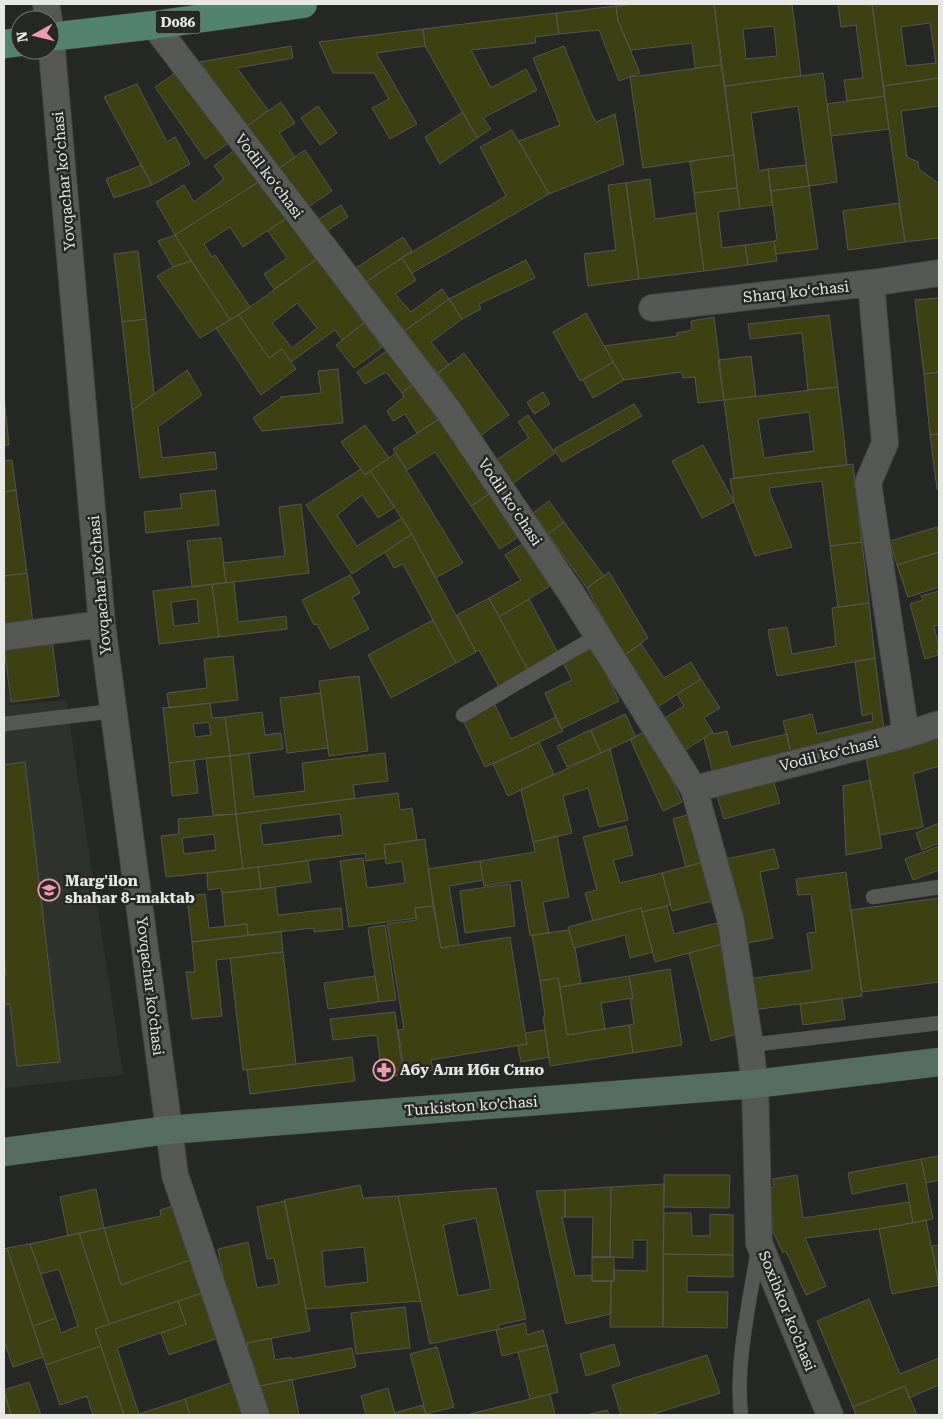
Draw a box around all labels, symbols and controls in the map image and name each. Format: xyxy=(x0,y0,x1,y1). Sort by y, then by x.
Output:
north arrow xyxy=(10,10,60,60)
road number: D086 xyxy=(156,11,200,34)
text: N xyxy=(13,30,31,43)
street label: Yovqachar koʻchasi xyxy=(49,110,79,251)
street label: Vodil koʻchasi xyxy=(231,130,307,222)
street label: Sharq koʻchasi xyxy=(742,277,850,307)
street label: Vodil koʻchasi xyxy=(474,455,546,549)
street label: Yovqachar koʻchasi xyxy=(85,514,115,655)
street label: Vodil koʻchasi xyxy=(778,733,881,775)
place label: Marg'ilon shahar 8-maktab xyxy=(65,872,195,907)
school or university icon: Marg'ilon shahar 8-maktab xyxy=(37,878,61,902)
street label: Yovqachar koʻchasi xyxy=(133,916,167,1057)
pharmacy icon: Абу Али Ибн Сино xyxy=(372,1058,396,1082)
place label: Абу Али Ибн Сино xyxy=(400,1061,545,1079)
street label: Turkiston ko’chasi xyxy=(404,1092,538,1120)
street label: Soxibkor ko'chasi xyxy=(755,1248,819,1374)

